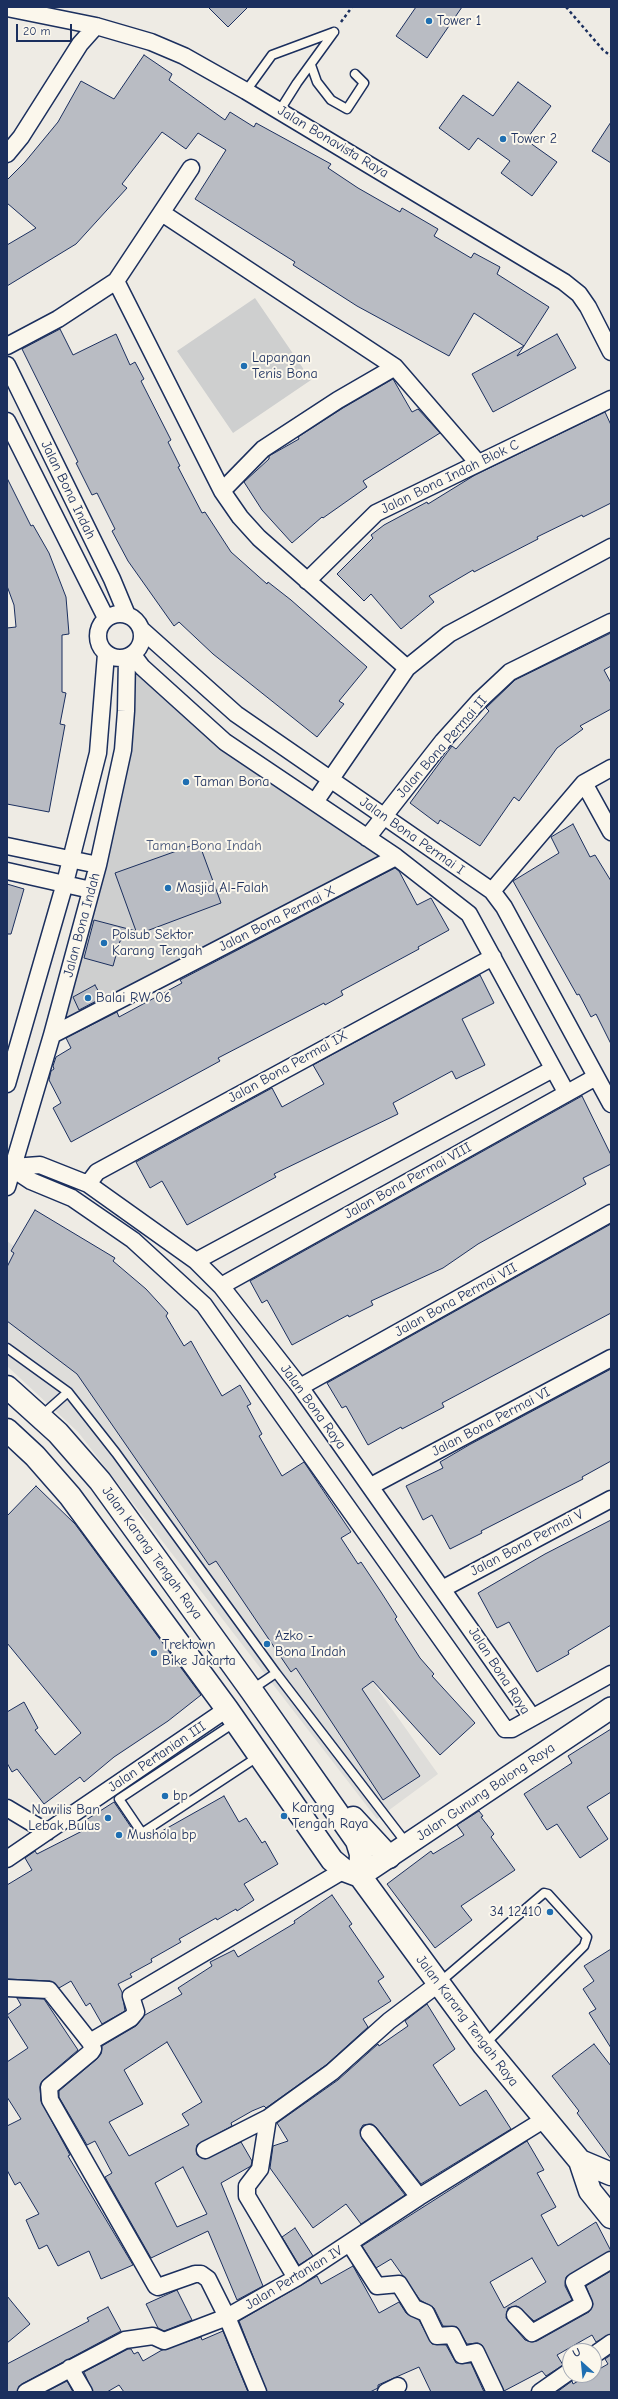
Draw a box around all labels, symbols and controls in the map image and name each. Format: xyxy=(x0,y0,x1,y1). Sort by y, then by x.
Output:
place label: Tower 1 xyxy=(437,13,481,29)
scale bar xyxy=(18,16,74,42)
marker: Tower 1 xyxy=(424,16,434,26)
text: 20 m xyxy=(23,24,51,38)
street label: Jalan Bonavista Raya xyxy=(274,102,392,182)
place label: Tower 2 xyxy=(511,131,557,147)
marker: Tower 2 xyxy=(498,134,508,144)
place label: Lapangan Tenis Bona xyxy=(252,350,318,382)
marker: Lapangan Tenis Bona xyxy=(239,361,249,371)
street label: Jalan Bona Indah Blok C xyxy=(378,436,522,518)
street label: Jalan Bona Indah xyxy=(37,438,99,542)
street label: Jalan Bona Permai II xyxy=(393,693,491,801)
place label: Taman Bona xyxy=(194,774,270,790)
marker: Taman Bona xyxy=(181,777,191,787)
street label: Jalan Bona Permai I xyxy=(356,794,468,878)
park label: Taman Bona Indah xyxy=(146,838,262,854)
street label: Jalan Bona Indah xyxy=(60,871,104,979)
place label: Masjid Al-Falah xyxy=(176,880,268,896)
street label: Jalan Bona Permai X xyxy=(216,882,338,956)
marker: Masjid Al-Falah xyxy=(163,883,173,893)
place label: Polsub Sektor Karang Tengah xyxy=(112,927,203,960)
marker: Polsub Sektor Karang Tengah xyxy=(99,938,109,948)
place label: Balai RW 06 xyxy=(96,990,171,1006)
marker: Balai RW 06 xyxy=(83,993,93,1003)
street label: Jalan Bona Permai IX xyxy=(225,1027,351,1107)
street label: Jalan Bona Permai VIII xyxy=(342,1139,474,1223)
street label: Jalan Bona Permai VII xyxy=(392,1259,520,1341)
street label: Jalan Bona Raya xyxy=(277,1361,349,1453)
street label: Jalan Bona Permai VI xyxy=(429,1384,553,1460)
street label: Jalan Karang Tengah Raya xyxy=(98,1483,206,1623)
street label: Jalan Bona Permai V xyxy=(467,1506,587,1580)
street label: Jalan Bona Raya xyxy=(465,1624,533,1718)
place label: Azko - Bona Indah xyxy=(275,1628,346,1660)
place label: Trektown Bike Jakarta xyxy=(162,1637,236,1670)
marker: Azko - Bona Indah xyxy=(262,1639,272,1649)
marker: Trektown Bike Jakarta xyxy=(149,1648,159,1658)
street label: Jalan Pertanian III xyxy=(105,1718,209,1796)
street label: Jalan Gunung Balong Raya xyxy=(414,1739,558,1845)
place label: bp xyxy=(173,1788,188,1804)
marker: bp xyxy=(160,1791,170,1801)
place label: Karang Tengah Raya xyxy=(292,1800,368,1832)
place label: Nawilis Ban Lebak Bulus xyxy=(28,1802,100,1834)
marker: Karang Tengah Raya xyxy=(279,1811,289,1821)
marker: Nawilis Ban Lebak Bulus xyxy=(103,1813,113,1823)
place label: Mushola bp xyxy=(127,1827,197,1843)
marker: Mushola bp xyxy=(114,1830,124,1840)
place label: 34 12410 xyxy=(490,1904,542,1920)
marker: 34 12410 xyxy=(545,1907,555,1917)
street label: Jalan Karang Tengah Raya xyxy=(412,1952,522,2090)
street label: Jalan Pertanian IV xyxy=(242,2242,346,2314)
north arrow xyxy=(562,2343,602,2383)
text: U xyxy=(571,2345,583,2360)

